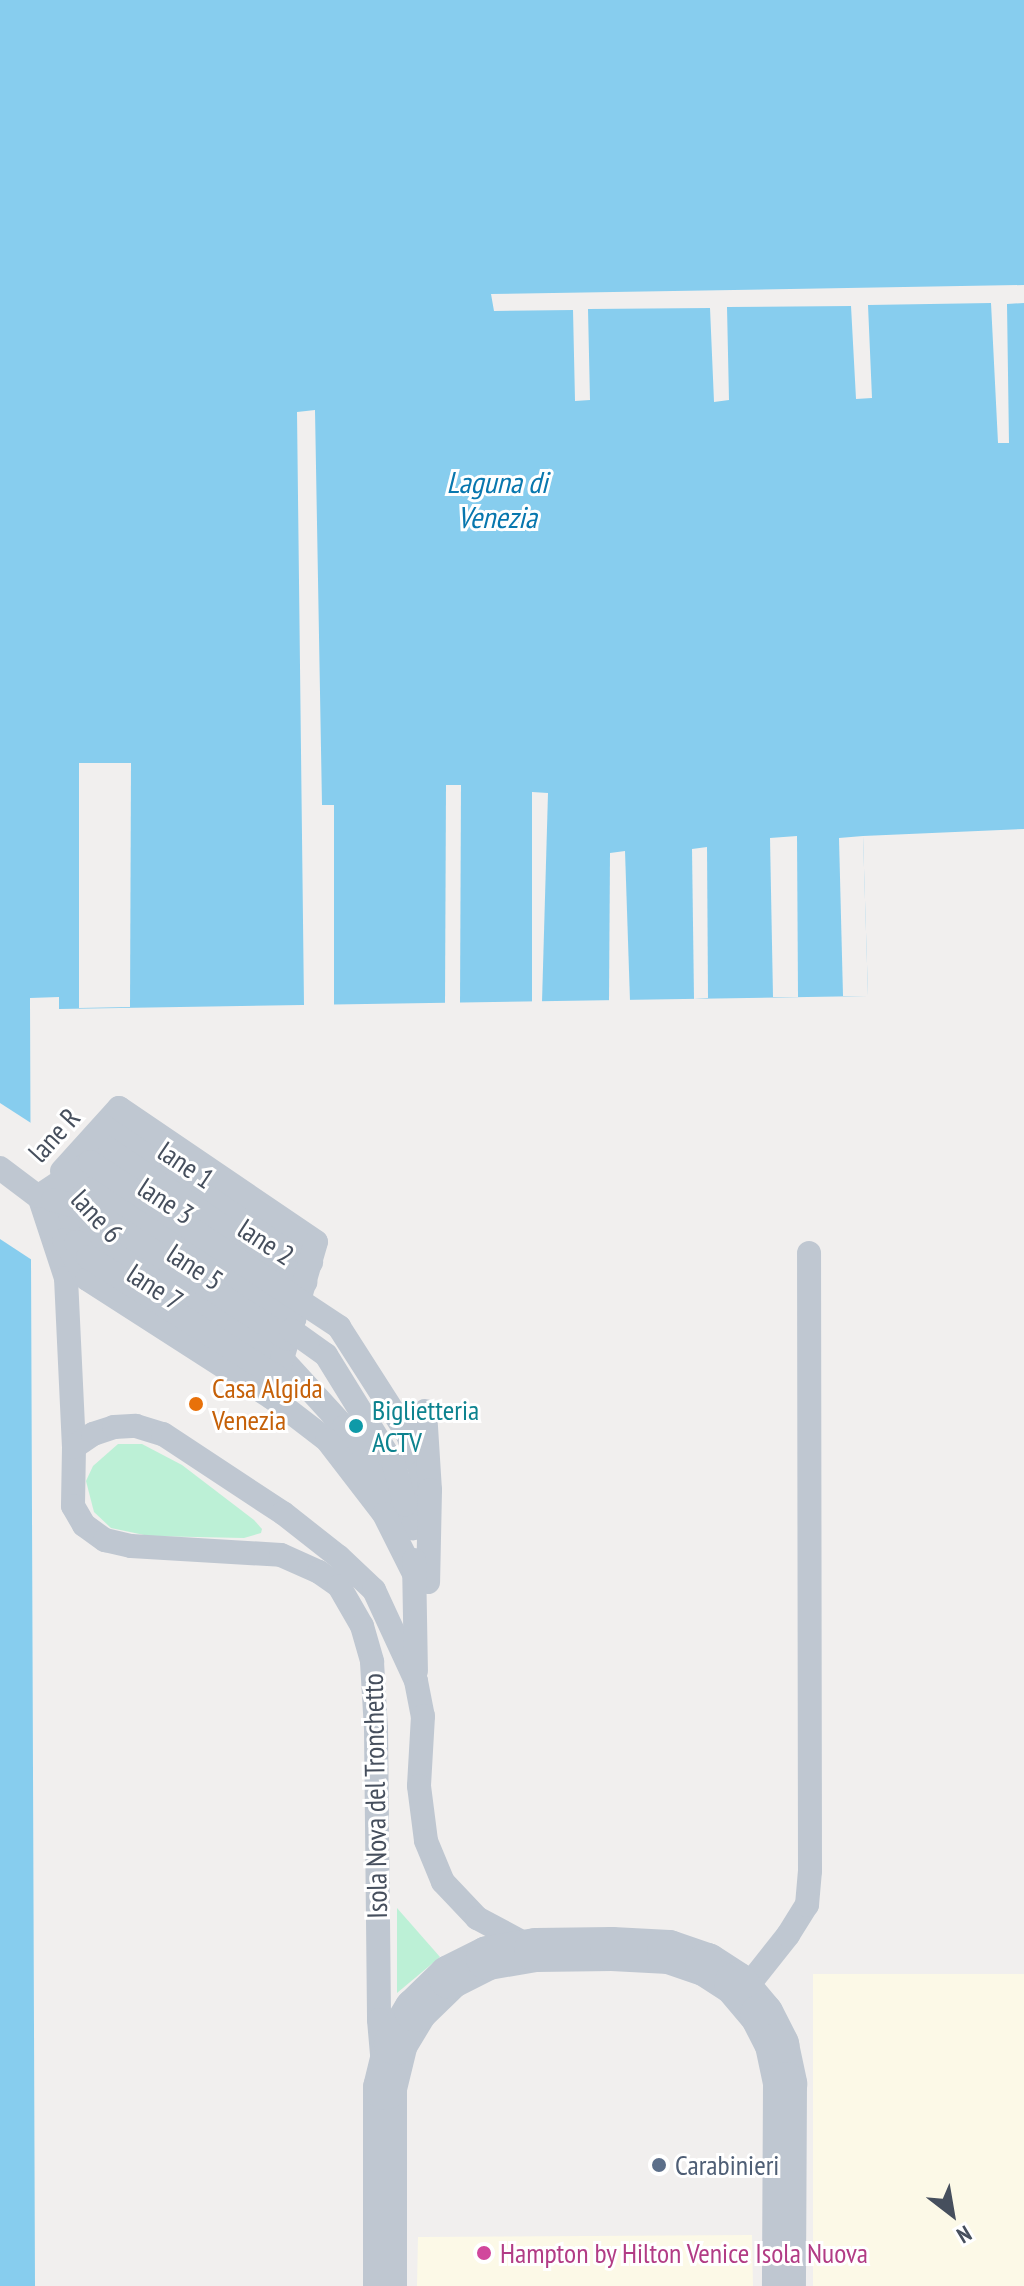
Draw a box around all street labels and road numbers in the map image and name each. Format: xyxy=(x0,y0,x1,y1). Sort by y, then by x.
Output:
street label: lane R xyxy=(21,1101,87,1169)
street label: lane 1 xyxy=(152,1134,220,1196)
street label: lane 3 xyxy=(132,1171,200,1231)
street label: lane 6 xyxy=(64,1183,130,1249)
street label: lane 2 xyxy=(232,1212,300,1272)
street label: lane 5 xyxy=(161,1237,229,1297)
street label: lane 7 xyxy=(121,1257,189,1317)
street label: Isola Nova del Tronchetto xyxy=(356,1673,394,1919)

